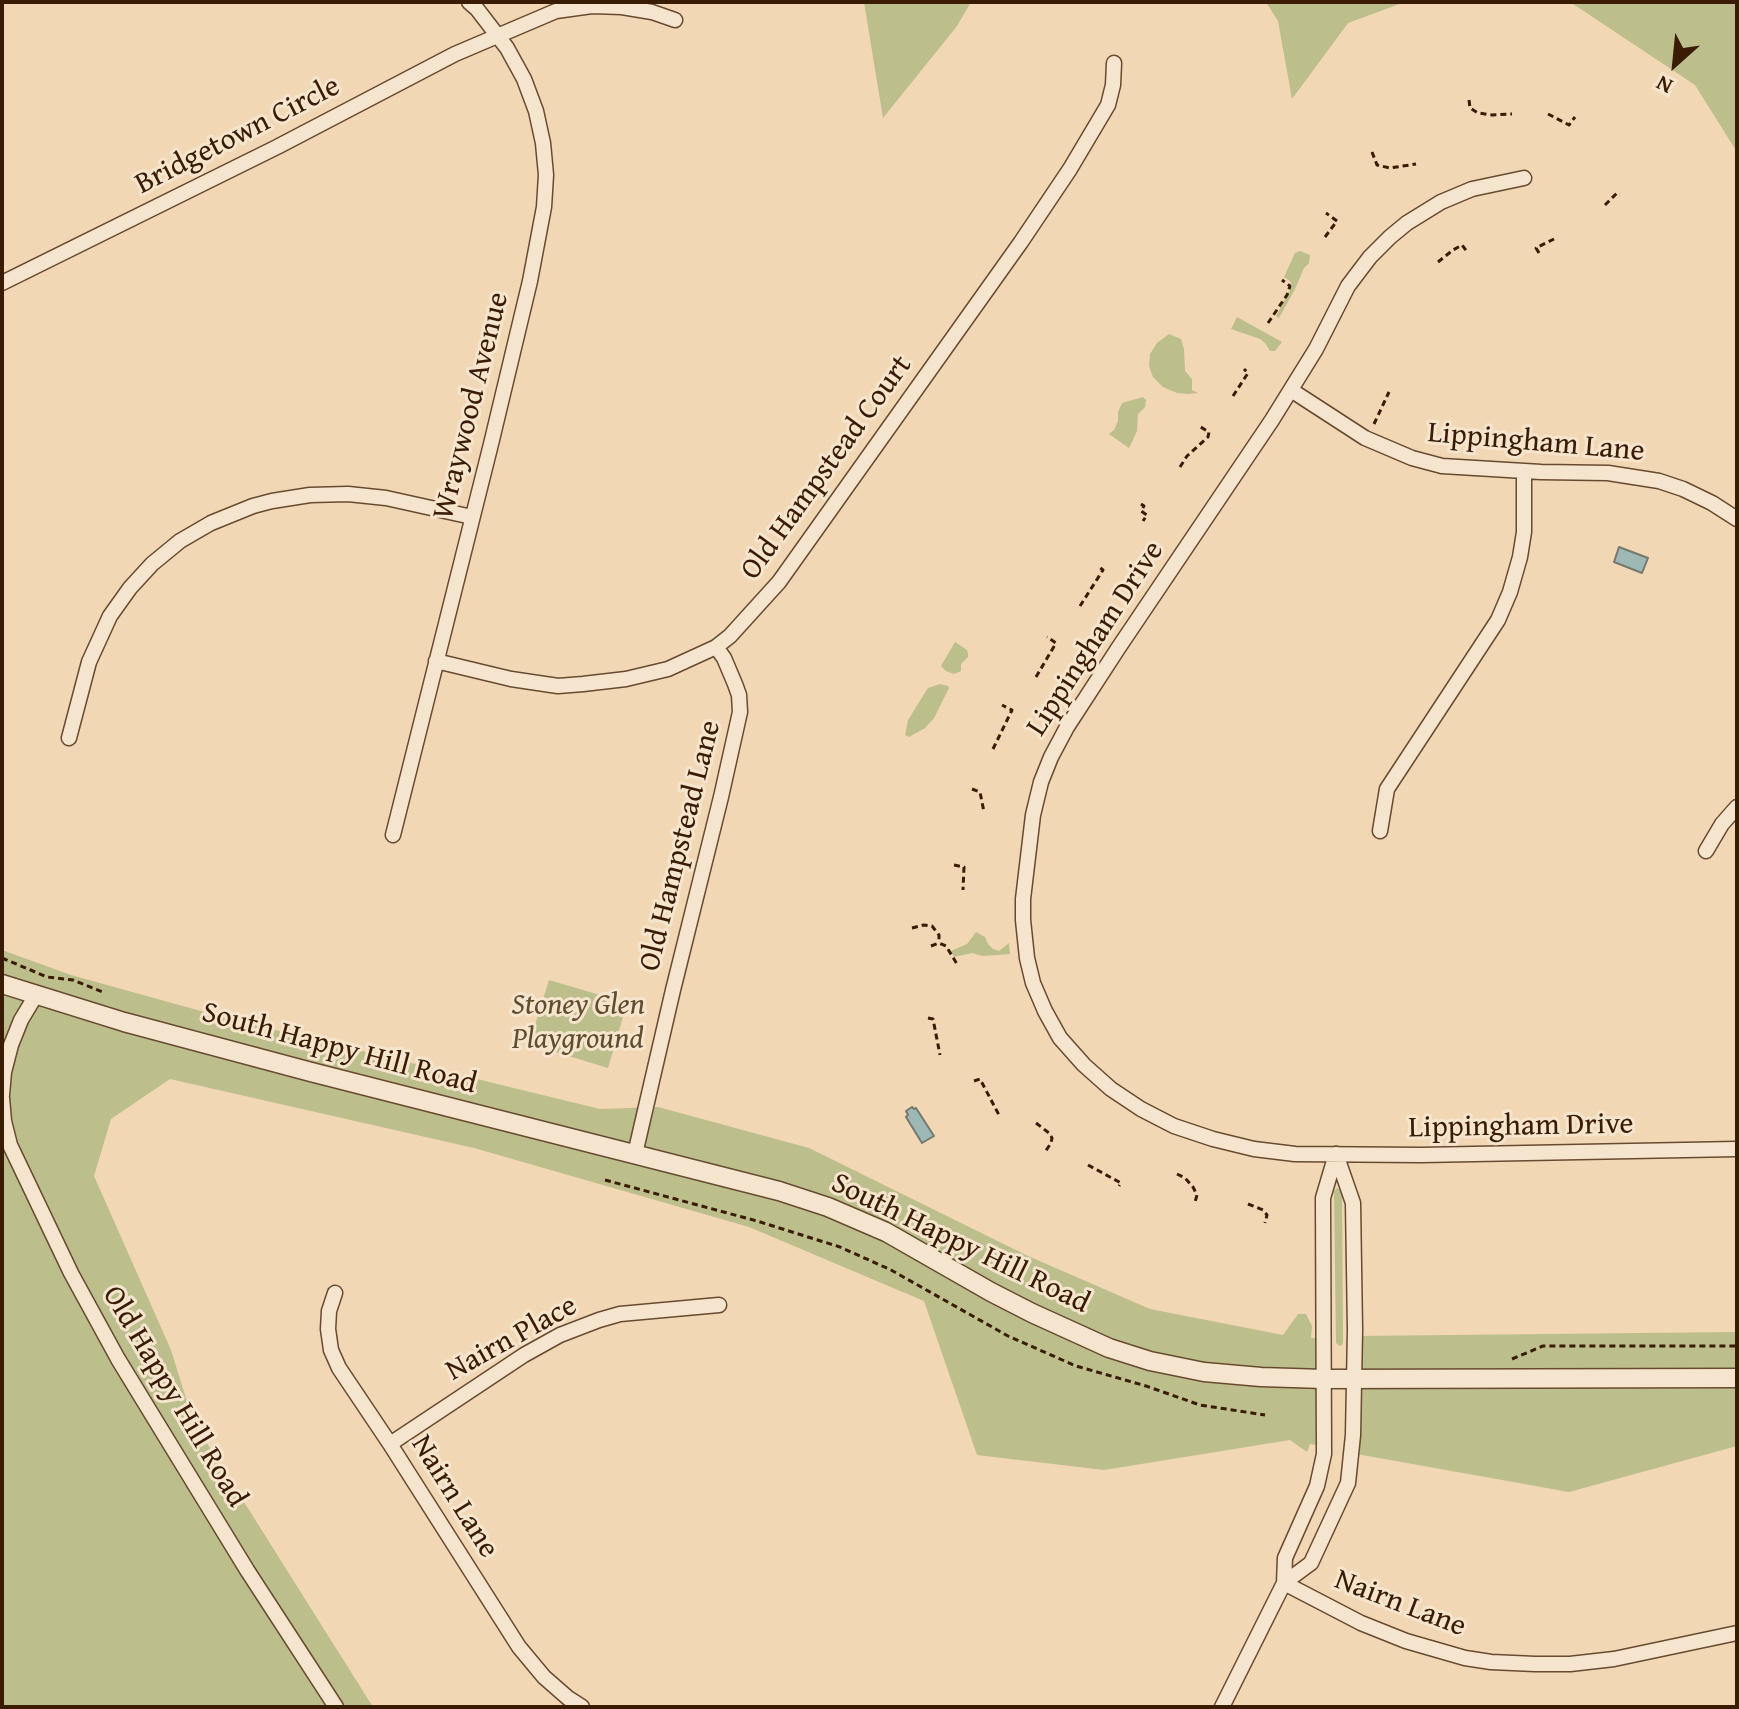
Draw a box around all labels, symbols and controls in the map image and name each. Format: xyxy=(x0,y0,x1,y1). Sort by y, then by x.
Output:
north arrow xyxy=(1635,24,1715,104)
text: N xyxy=(1650,68,1678,103)
street label: Bridgetown Circle xyxy=(130,69,346,203)
street label: Wraywood Avenue xyxy=(426,289,518,523)
street label: Old Hampstead Court xyxy=(734,349,920,587)
street label: Lippingham Lane xyxy=(1426,416,1646,470)
street label: Lippingham Drive xyxy=(1020,535,1172,743)
street label: Old Hampstead Lane xyxy=(632,717,730,975)
park label: Stoney Glen Playground xyxy=(511,988,645,1058)
street label: South Happy Hill Road xyxy=(198,995,480,1103)
street label: Lippingham Drive xyxy=(1408,1107,1634,1147)
street label: South Happy Hill Road xyxy=(825,1166,1095,1322)
street label: Old Happy Hill Road xyxy=(94,1280,254,1514)
street label: Nairn Place xyxy=(440,1288,584,1390)
street label: Nairn Lane xyxy=(402,1429,506,1565)
street label: Nairn Lane xyxy=(1329,1563,1471,1645)

